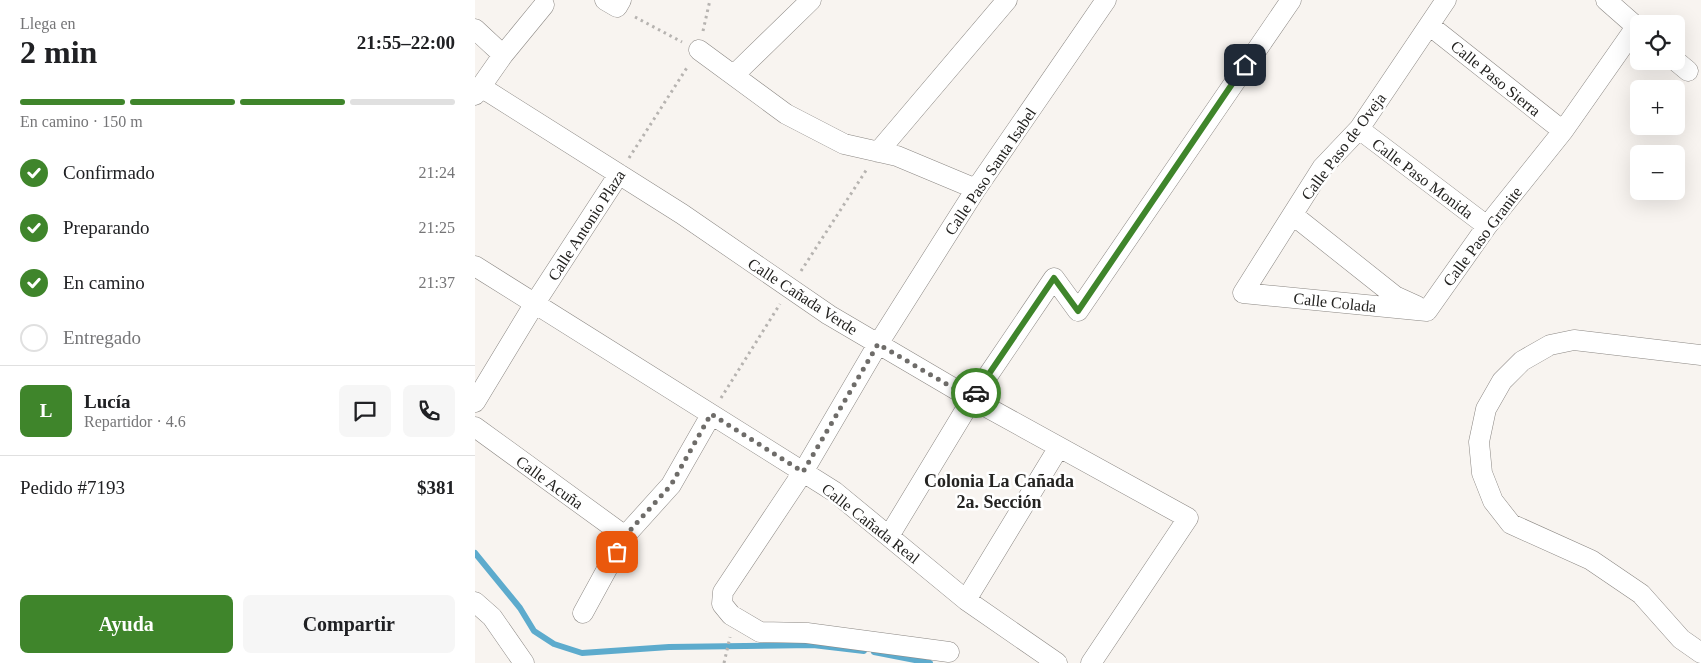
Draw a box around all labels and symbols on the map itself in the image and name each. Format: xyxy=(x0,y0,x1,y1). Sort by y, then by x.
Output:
street label: Calle Paso Sierra xyxy=(1448,37,1544,120)
pin xyxy=(1224,44,1266,86)
street label: Calle Paso de Oveja xyxy=(1298,90,1390,204)
street label: Calle Paso Santa Isabel xyxy=(941,104,1040,238)
street label: Calle Paso Monida xyxy=(1369,135,1476,222)
street label: Calle Antonio Plaza xyxy=(544,167,628,284)
street label: Calle Paso Granite xyxy=(1440,183,1525,289)
street label: Calle Cañada Verde xyxy=(745,255,861,338)
street label: Calle Colada xyxy=(1293,290,1377,315)
courier xyxy=(951,368,1001,418)
street label: Calle Acuña xyxy=(513,452,587,512)
district label: Colonia La Cañada 2a. Sección xyxy=(924,471,1074,512)
street label: Calle Cañada Real xyxy=(819,480,923,567)
pin xyxy=(596,531,638,573)

